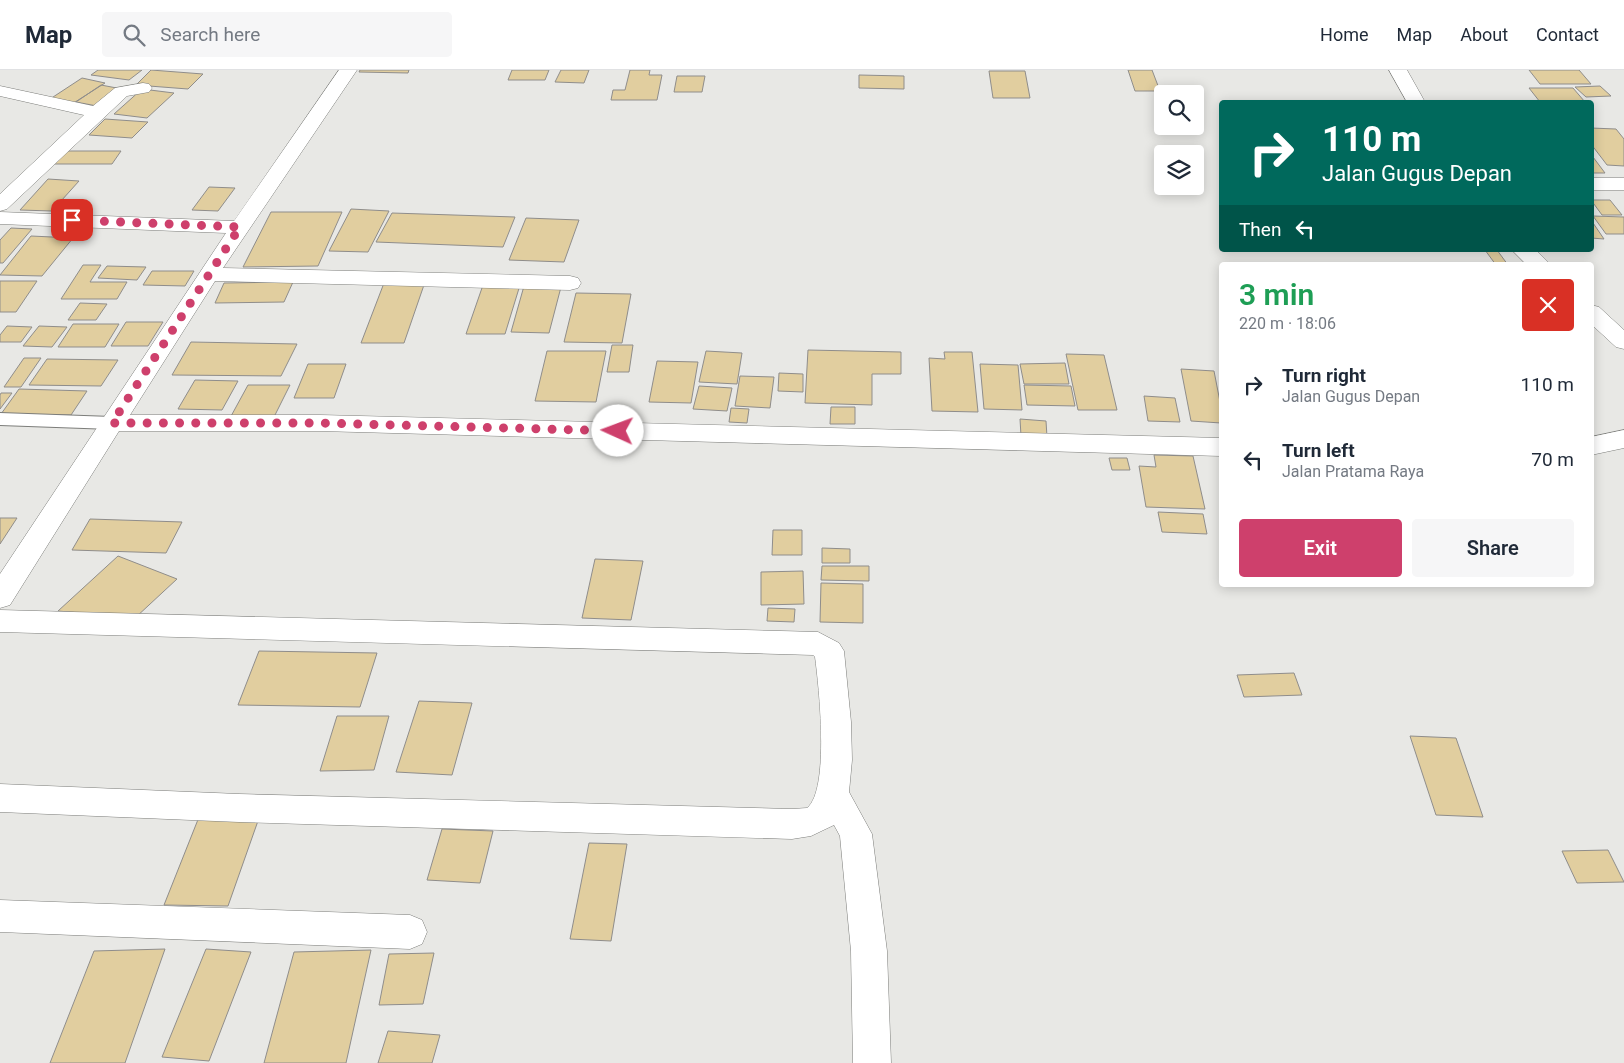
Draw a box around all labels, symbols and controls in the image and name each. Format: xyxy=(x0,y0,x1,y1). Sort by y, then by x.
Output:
search box xyxy=(102,12,452,57)
text: Map xyxy=(25,21,72,49)
icon: search xyxy=(120,21,148,49)
text: Search here xyxy=(160,23,260,46)
text: Home xyxy=(1320,24,1369,45)
text: Map xyxy=(1397,24,1432,45)
text: About xyxy=(1460,24,1508,45)
text: Contact xyxy=(1536,24,1599,45)
map controls xyxy=(1154,85,1204,195)
button: search xyxy=(1154,85,1204,135)
text: 110 m xyxy=(1322,119,1421,160)
icon: right xyxy=(1239,120,1304,185)
button: layers xyxy=(1154,145,1204,195)
text: Jalan Gugus Depan xyxy=(1322,161,1512,186)
pin xyxy=(51,199,93,241)
icon: arrive xyxy=(58,206,86,234)
icon: left xyxy=(1291,215,1319,243)
text: Then xyxy=(1239,218,1281,241)
text: 3 min xyxy=(1239,277,1314,312)
button: close xyxy=(1522,279,1574,331)
text: 220 m · 18:06 xyxy=(1239,314,1336,333)
text: Turn right xyxy=(1282,364,1366,387)
icon: right xyxy=(1239,371,1267,399)
text: 110 m xyxy=(1521,373,1574,396)
text: Jalan Gugus Depan xyxy=(1282,387,1420,406)
position arrow xyxy=(591,404,643,456)
text: Turn left xyxy=(1282,439,1355,462)
icon: left xyxy=(1239,446,1267,474)
text: 70 m xyxy=(1531,448,1574,471)
text: Jalan Pratama Raya xyxy=(1282,462,1424,481)
button: Exit xyxy=(1239,519,1402,577)
button: Share xyxy=(1412,519,1574,577)

